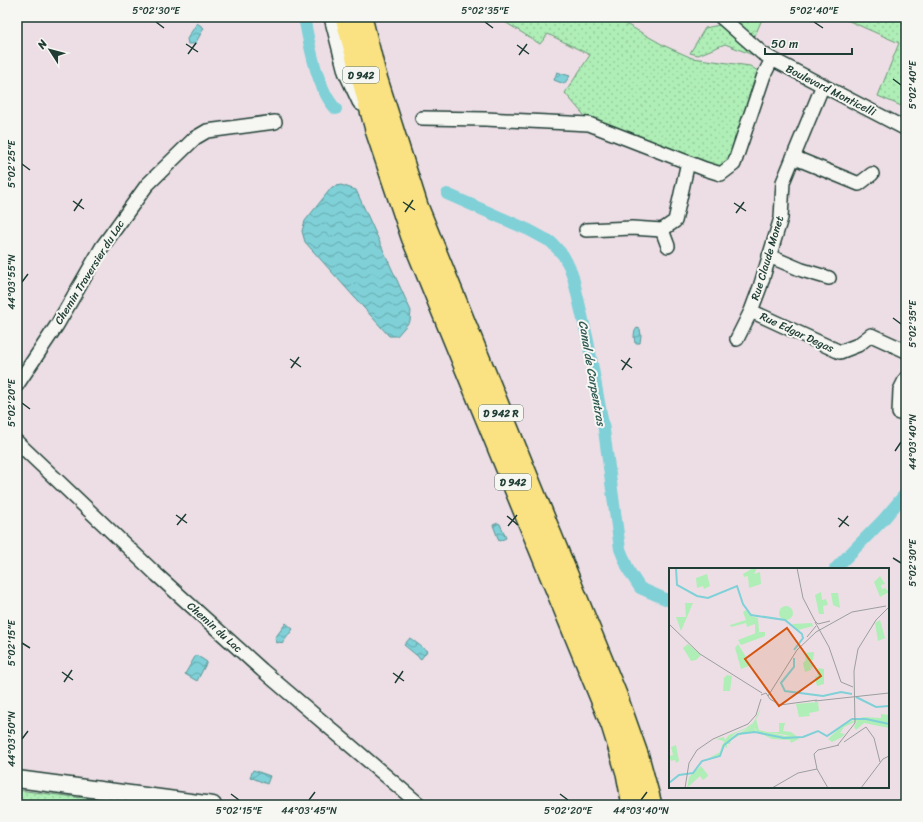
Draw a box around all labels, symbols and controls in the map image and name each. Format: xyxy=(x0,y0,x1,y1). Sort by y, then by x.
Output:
text: 5°02'30"E xyxy=(132,2,181,20)
text: 5°02'35"E xyxy=(461,2,510,20)
text: 5°02'40"E xyxy=(790,2,840,20)
north arrow xyxy=(30,30,70,70)
scale bar xyxy=(765,30,852,56)
text: 50 m xyxy=(771,33,798,55)
text: N xyxy=(32,35,52,54)
street label: Boulevard Monticelli xyxy=(782,59,880,122)
text: 5°02'40"E xyxy=(904,59,922,109)
road number: D 942 xyxy=(343,67,379,83)
text: 5°02'25"E xyxy=(3,139,21,188)
street label: Rue Claude Monet xyxy=(746,213,789,303)
street label: Chemin Traversier du Lac xyxy=(49,216,130,328)
text: 44°03'55"N xyxy=(3,254,21,310)
text: 5°02'35"E xyxy=(904,299,922,348)
street label: Rue Edgar Degas xyxy=(757,307,838,358)
water label: Canal de Carpentras xyxy=(572,319,612,429)
text: 5°02'20"E xyxy=(3,378,21,427)
road number: D 942 R xyxy=(479,405,523,421)
text: 44°03'40"N xyxy=(904,414,922,470)
road number: D 942 xyxy=(495,474,531,490)
text: 5°02'30"E xyxy=(904,538,922,587)
inset map xyxy=(669,568,889,788)
street label: Chemin du Lac xyxy=(183,597,247,658)
text: 5°02'15"E xyxy=(3,618,21,666)
text: 44°03'50"N xyxy=(3,711,21,767)
text: 5°02'15"E xyxy=(216,802,264,820)
text: 44°03'45"N xyxy=(281,802,337,820)
text: 5°02'20"E xyxy=(544,802,593,820)
text: 44°03'40"N xyxy=(613,802,669,820)

